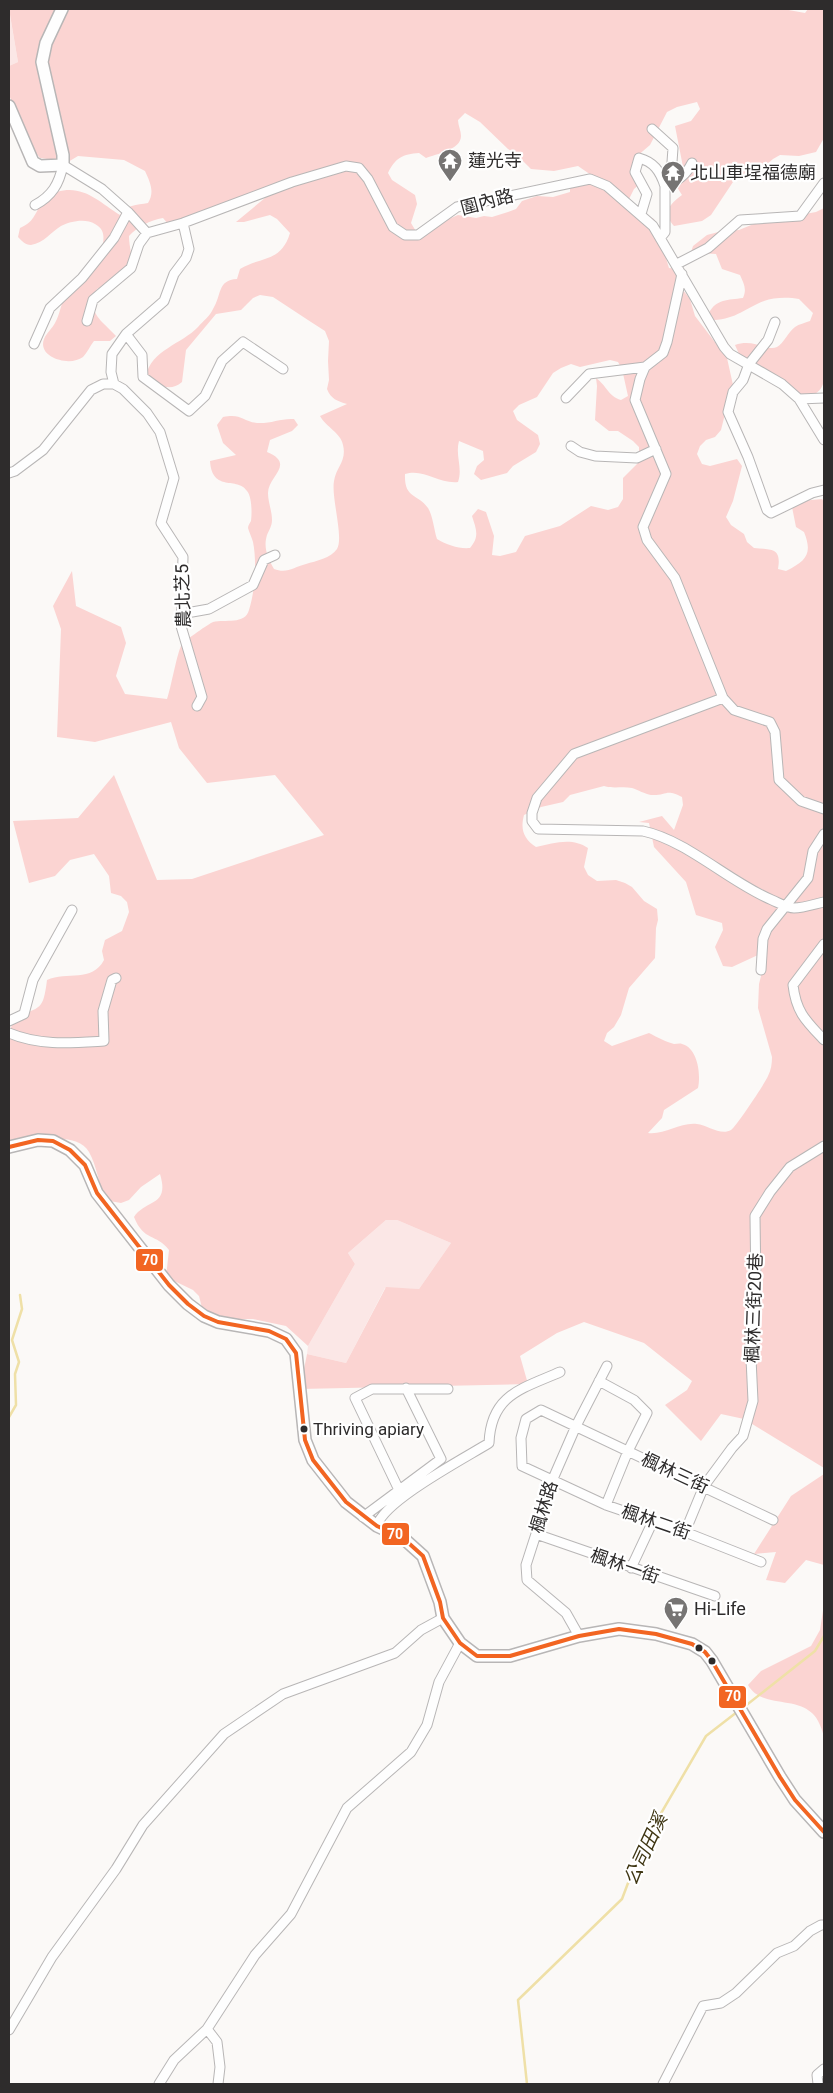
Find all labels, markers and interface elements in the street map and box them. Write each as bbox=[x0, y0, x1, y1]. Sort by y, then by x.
temple icon: 蓮光寺 bbox=[437, 148, 463, 182]
place label: 蓮光寺 bbox=[468, 150, 522, 171]
temple icon: 北山車埕福德廟 bbox=[660, 160, 686, 194]
place label: 北山車埕福德廟 bbox=[690, 162, 816, 183]
street label: 圍內路 bbox=[458, 184, 516, 219]
street label: 農北芝5 bbox=[171, 564, 194, 628]
line badge: 70 bbox=[135, 1248, 164, 1272]
text: 70 bbox=[142, 1252, 158, 1268]
street label: 楓林三街20巷 bbox=[741, 1253, 766, 1363]
place label: Thriving apiary bbox=[313, 1419, 424, 1439]
marker: Thriving apiary bbox=[299, 1424, 309, 1434]
street label: 楓林三街 bbox=[638, 1448, 712, 1497]
street label: 楓林路 bbox=[526, 1478, 561, 1536]
street label: 楓林二街 bbox=[619, 1500, 694, 1543]
line badge: 70 bbox=[381, 1522, 410, 1546]
text: 70 bbox=[387, 1526, 403, 1542]
street label: 楓林一街 bbox=[588, 1544, 663, 1587]
supermarket icon: Hi-Life bbox=[663, 1596, 689, 1630]
place label: Hi-Life bbox=[694, 1598, 746, 1619]
unlabelled marker bbox=[694, 1643, 704, 1653]
unlabelled marker bbox=[707, 1656, 717, 1666]
line badge: 70 bbox=[718, 1685, 747, 1709]
text: 70 bbox=[725, 1688, 741, 1704]
water label: 公司田溪 bbox=[619, 1807, 673, 1889]

